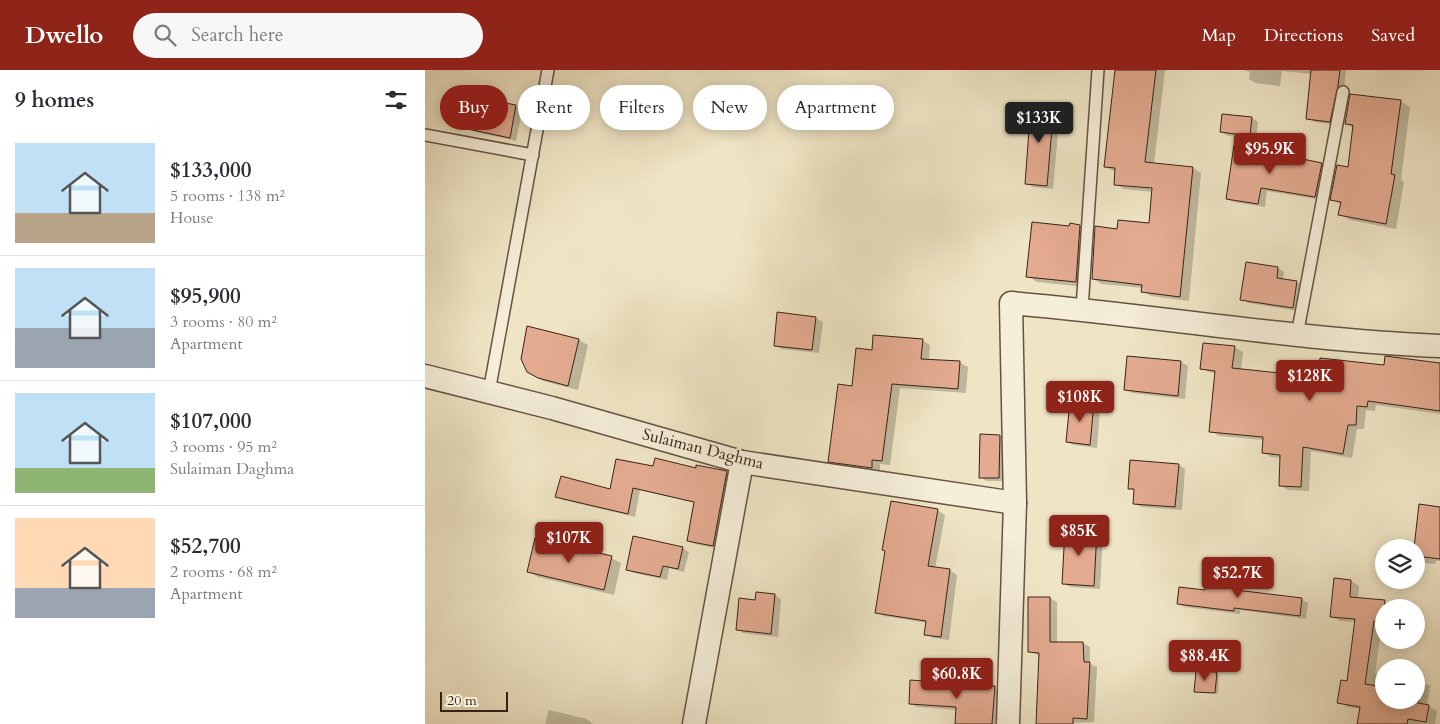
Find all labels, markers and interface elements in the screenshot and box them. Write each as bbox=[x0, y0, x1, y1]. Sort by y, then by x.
search box bbox=[133, 13, 483, 58]
text: Dwello bbox=[25, 19, 103, 52]
icon: search bbox=[151, 21, 179, 49]
text: Search here bbox=[191, 22, 283, 48]
text: Map bbox=[1202, 23, 1236, 48]
text: Directions bbox=[1264, 23, 1343, 48]
text: Saved bbox=[1371, 23, 1415, 48]
chip: Buy bbox=[440, 85, 508, 130]
chip: Rent bbox=[518, 85, 590, 130]
chip: Filters bbox=[600, 85, 683, 130]
chip: New bbox=[693, 85, 767, 130]
chip: Apartment bbox=[777, 85, 894, 130]
text: 9 homes bbox=[15, 86, 94, 115]
icon: filters bbox=[382, 86, 410, 114]
pin: $133K bbox=[1004, 102, 1074, 144]
text: $133K bbox=[1016, 107, 1062, 129]
pin: $95.9K bbox=[1229, 132, 1311, 175]
text: $95.9K bbox=[1245, 138, 1295, 160]
text: $133,000 bbox=[170, 156, 251, 185]
icon: home bbox=[55, 163, 115, 223]
text: 5 rooms · 138 m² bbox=[170, 185, 285, 207]
text: House bbox=[170, 207, 213, 229]
text: $95,900 bbox=[170, 282, 241, 311]
icon: home bbox=[55, 288, 115, 348]
text: 3 rooms · 80 m² bbox=[170, 311, 277, 333]
text: Apartment bbox=[170, 333, 243, 355]
pin: $128K bbox=[1275, 360, 1345, 402]
text: $128K bbox=[1287, 365, 1333, 387]
pin: $108K bbox=[1045, 380, 1115, 423]
text: $108K bbox=[1057, 386, 1103, 408]
text: $107,000 bbox=[170, 407, 251, 436]
icon: home bbox=[55, 413, 115, 473]
street label: Sulaiman Daghma bbox=[640, 423, 766, 475]
text: 3 rooms · 95 m² bbox=[170, 436, 277, 458]
text: Sulaiman Daghma bbox=[170, 458, 294, 480]
pin: $85K bbox=[1049, 514, 1109, 557]
text: $85K bbox=[1060, 520, 1098, 542]
pin: $107K bbox=[534, 522, 604, 564]
text: $107K bbox=[546, 527, 592, 549]
text: $52,700 bbox=[170, 532, 241, 561]
icon: home bbox=[55, 538, 115, 598]
map controls bbox=[1375, 539, 1425, 709]
button: layers bbox=[1375, 539, 1425, 589]
pin: $52.7K bbox=[1197, 556, 1279, 599]
text: 2 rooms · 68 m² bbox=[170, 561, 277, 583]
text: $52.7K bbox=[1213, 562, 1263, 584]
text: Apartment bbox=[170, 583, 243, 605]
button: + bbox=[1375, 599, 1425, 649]
pin: $88.4K bbox=[1164, 640, 1246, 682]
text: $88.4K bbox=[1180, 645, 1230, 667]
pin: $60.8K bbox=[916, 658, 998, 700]
button: − bbox=[1375, 659, 1425, 709]
text: $60.8K bbox=[932, 663, 982, 685]
scale bar bbox=[440, 689, 507, 712]
text: 20 m bbox=[447, 691, 477, 710]

